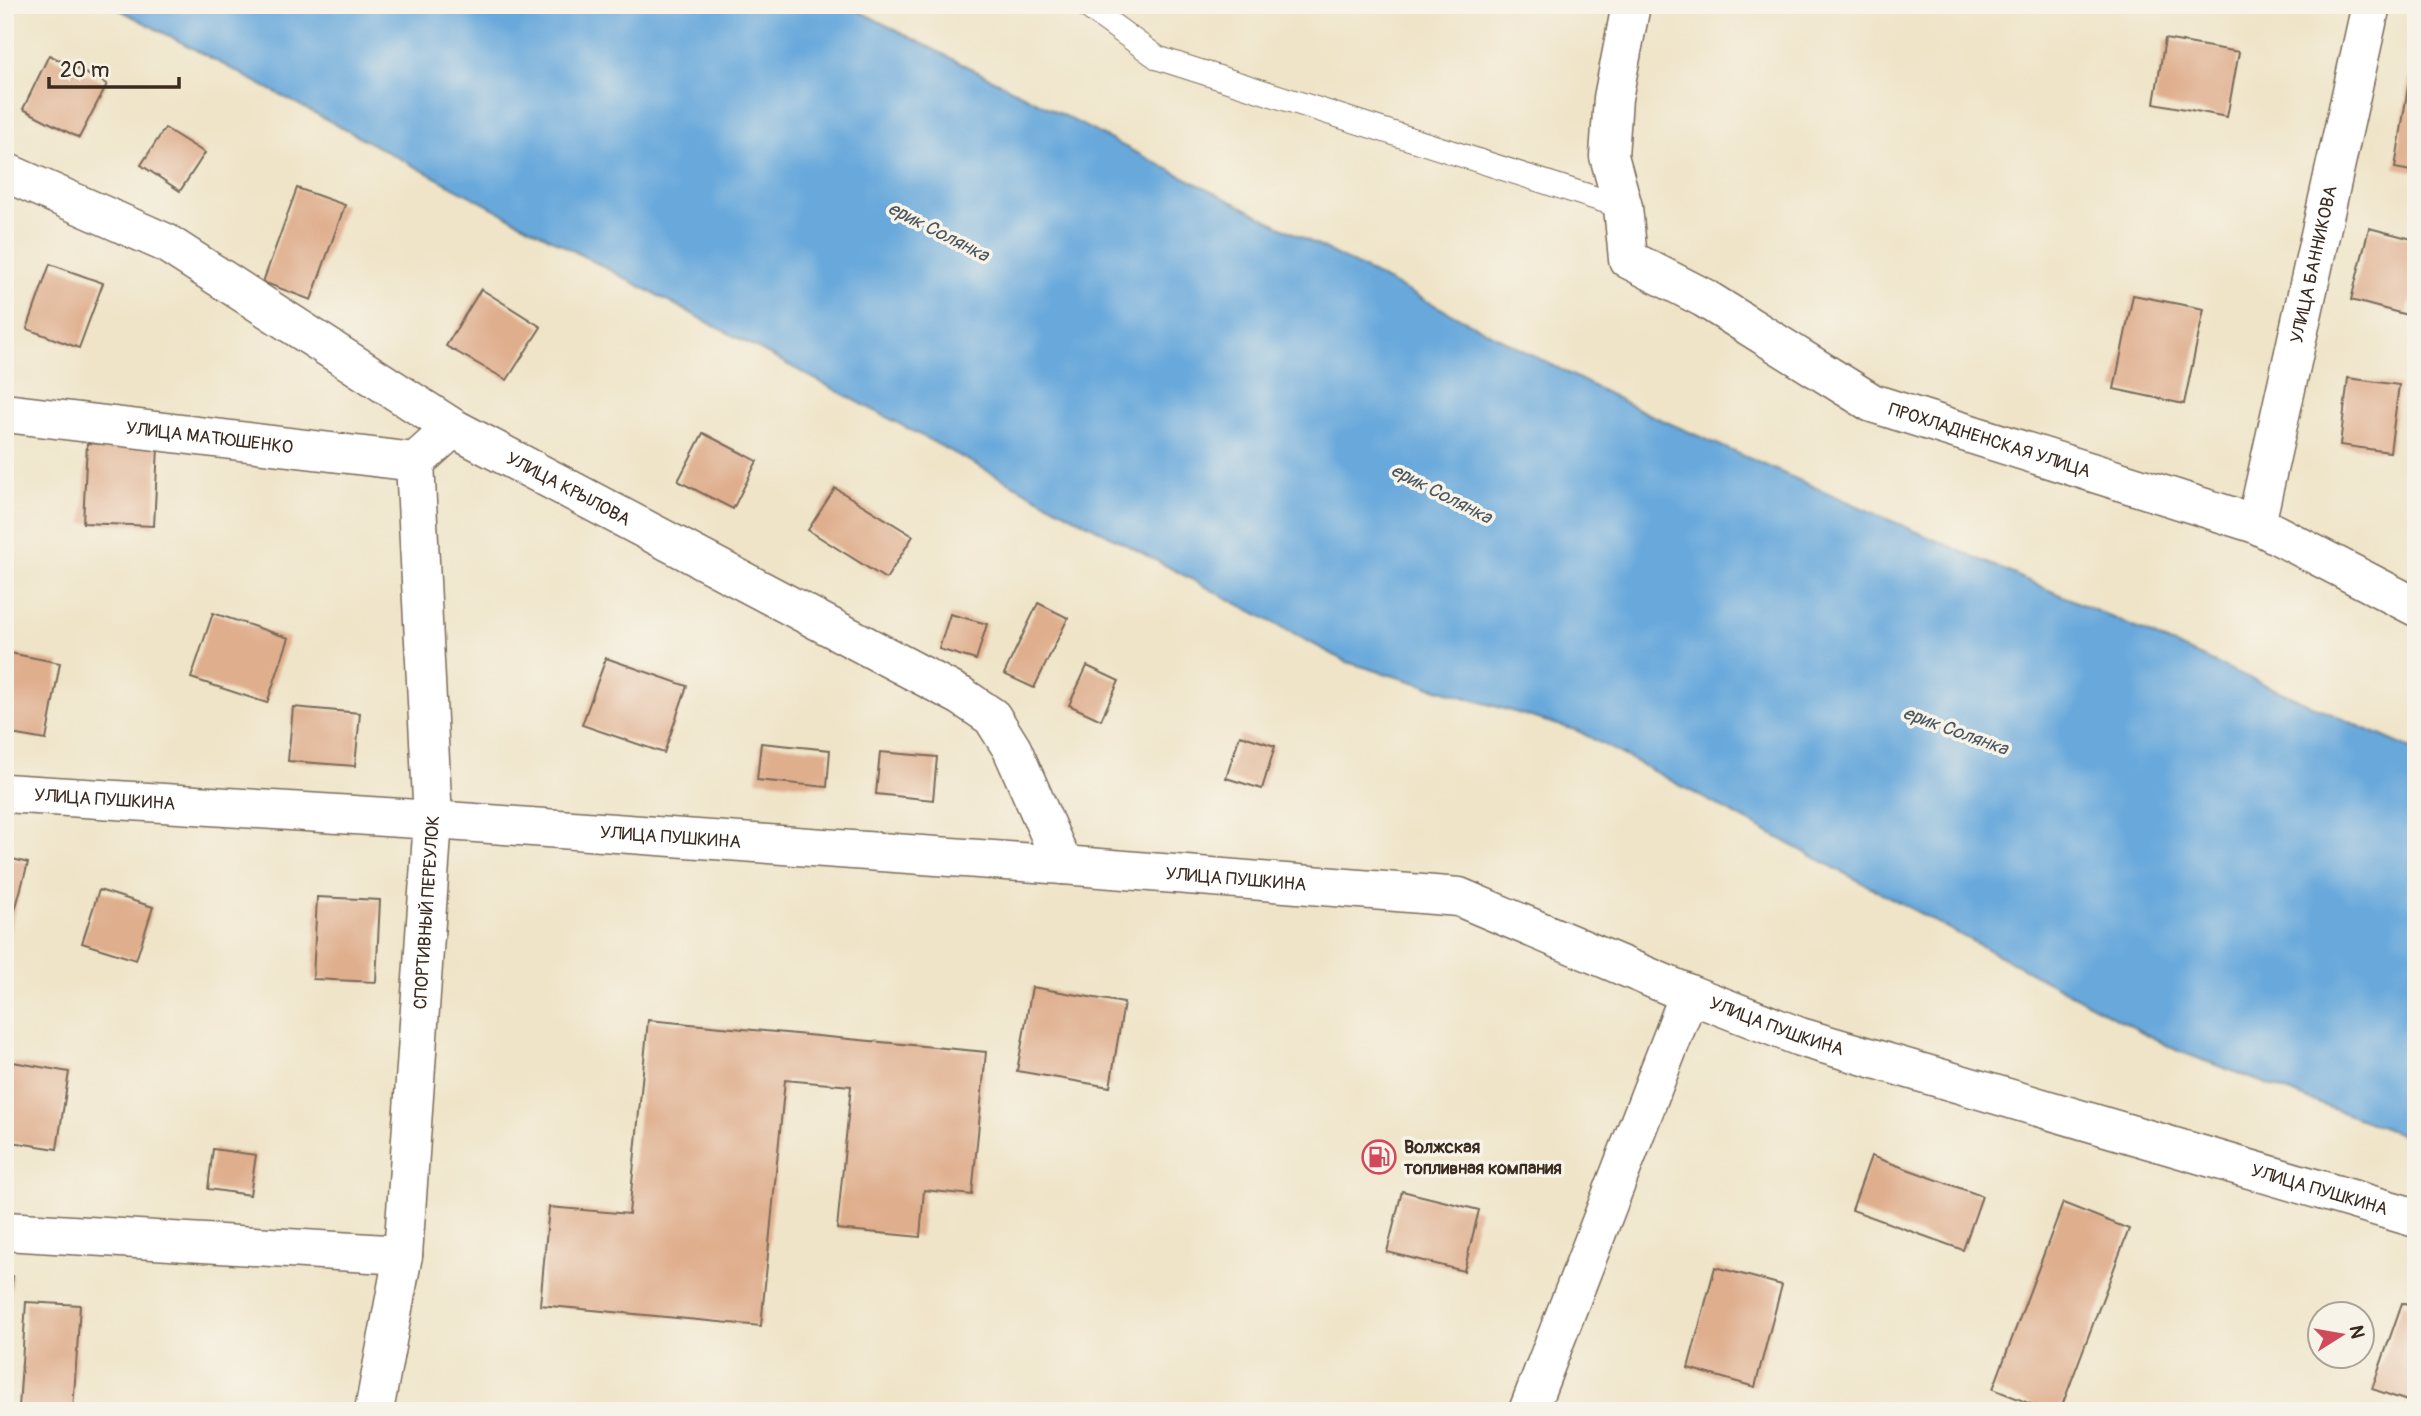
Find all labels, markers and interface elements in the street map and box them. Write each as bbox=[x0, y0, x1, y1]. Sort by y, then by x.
scale bar bbox=[49, 46, 178, 90]
text: 20 m bbox=[60, 57, 109, 84]
street label: УЛИЦА БАННИКОВА bbox=[2285, 183, 2343, 345]
water label: ерик Солянка bbox=[884, 196, 994, 268]
street label: ПРОХЛАДНЕНСКАЯ УЛИЦА bbox=[1886, 398, 2094, 483]
street label: УЛИЦА МАТЮШЕНКО bbox=[125, 417, 294, 459]
street label: УЛИЦА КРЫЛОВА bbox=[502, 447, 635, 532]
water label: ерик Солянка bbox=[1387, 458, 1497, 530]
water label: ерик Солянка bbox=[1900, 701, 2012, 761]
street label: УЛИЦА ПУШКИНА bbox=[33, 784, 176, 816]
street label: СПОРТИВНЫЙ ПЕРЕУЛОК bbox=[409, 815, 445, 1010]
street label: УЛИЦА ПУШКИНА bbox=[599, 821, 742, 854]
street label: УЛИЦА ПУШКИНА bbox=[1165, 862, 1308, 897]
street label: УЛИЦА ПУШКИНА bbox=[1706, 992, 1847, 1061]
place label: Волжская топливная компания bbox=[1404, 1136, 1562, 1180]
fuel station icon: Волжская топливная компания bbox=[1360, 1138, 1398, 1176]
street label: УЛИЦА ПУШКИНА bbox=[2248, 1159, 2391, 1221]
north arrow bbox=[2306, 1300, 2376, 1370]
text: N bbox=[2344, 1323, 2370, 1341]

